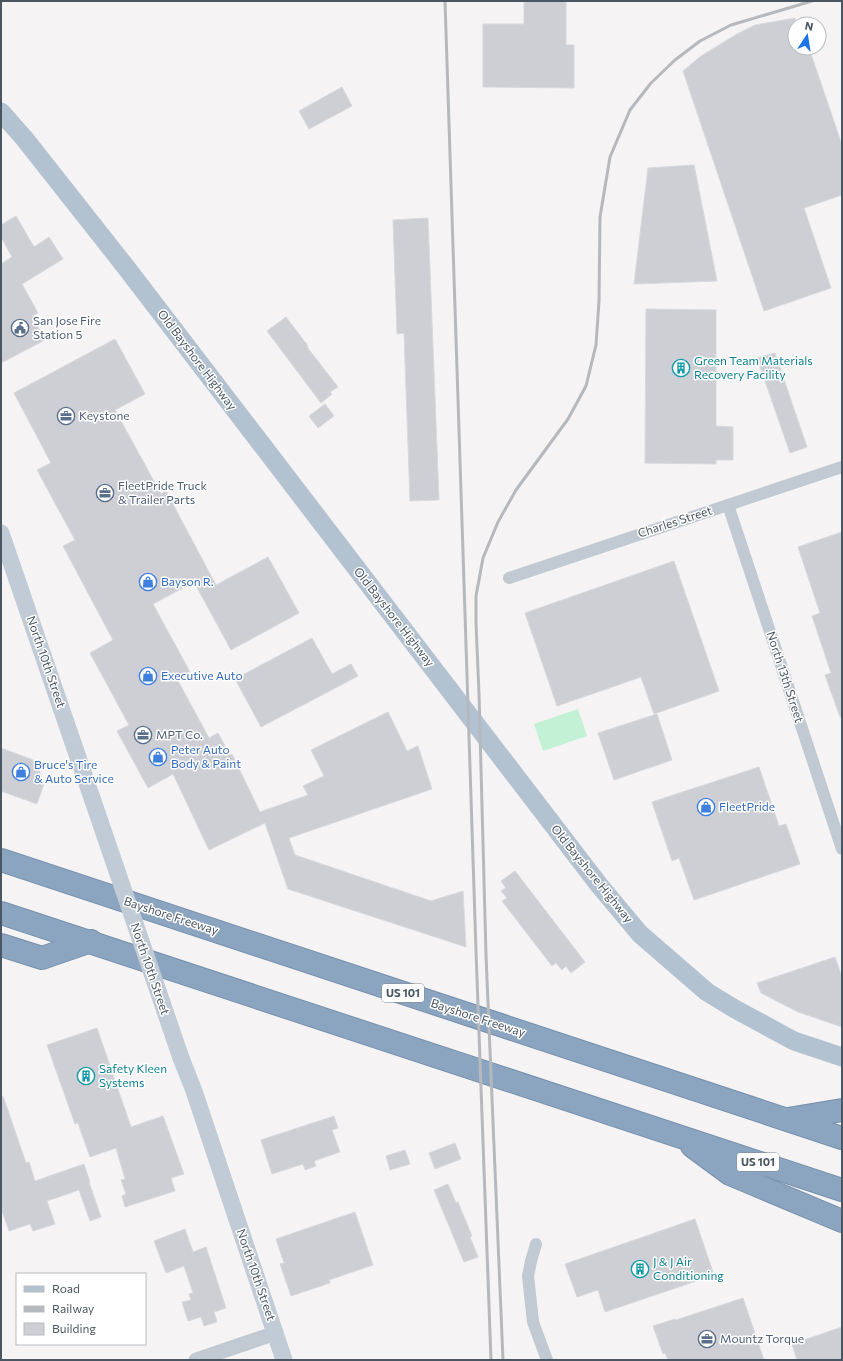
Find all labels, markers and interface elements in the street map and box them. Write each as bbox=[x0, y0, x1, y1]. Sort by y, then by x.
north arrow bbox=[787, 16, 827, 56]
text: N bbox=[804, 19, 815, 33]
street label: Old Bayshore Highway bbox=[155, 306, 240, 412]
place label: San Jose Fire Station 5 bbox=[33, 313, 101, 341]
public building icon: San Jose Fire Station 5 bbox=[10, 318, 30, 338]
place label: Green Team Materials Recovery Facility bbox=[694, 353, 813, 381]
building icon: Green Team Materials Recovery Facility bbox=[671, 358, 691, 378]
office icon: Keystone bbox=[56, 406, 76, 426]
place label: Keystone bbox=[79, 408, 130, 422]
place label: FleetPride Truck & Trailer Parts bbox=[118, 478, 208, 506]
office icon: FleetPride Truck & Trailer Parts bbox=[95, 483, 115, 503]
street label: Charles Street bbox=[636, 502, 714, 540]
street label: Old Bayshore Highway bbox=[352, 564, 438, 669]
shop icon: Bayson R. bbox=[138, 572, 158, 592]
place label: Bayson R. bbox=[161, 574, 214, 588]
street label: North 10th Street bbox=[25, 614, 69, 709]
street label: North 13th Street bbox=[765, 629, 807, 724]
shop icon: Executive Auto bbox=[138, 666, 158, 686]
place label: Executive Auto bbox=[161, 668, 243, 682]
office icon: MPT Co. bbox=[133, 725, 153, 745]
place label: MPT Co. bbox=[156, 727, 203, 741]
place label: Peter Auto Body & Paint bbox=[171, 742, 241, 770]
shop icon: Peter Auto Body & Paint bbox=[148, 747, 168, 767]
place label: Bruce's Tire & Auto Service bbox=[34, 757, 114, 785]
shop icon: Bruce's Tire & Auto Service bbox=[11, 762, 31, 782]
shop icon: FleetPride bbox=[696, 797, 716, 817]
place label: FleetPride bbox=[719, 799, 775, 813]
street label: Old Bayshore Highway bbox=[549, 822, 637, 925]
street label: Bayshore Freeway bbox=[122, 893, 220, 937]
street label: North 10th Street bbox=[129, 921, 173, 1016]
road number: US 101 bbox=[382, 984, 424, 1002]
street label: Bayshore Freeway bbox=[429, 995, 527, 1039]
place label: Safety Kleen Systems bbox=[99, 1061, 167, 1089]
building icon: Safety Kleen Systems bbox=[76, 1066, 96, 1086]
road number: US 101 bbox=[737, 1153, 779, 1171]
street label: North 10th Street bbox=[235, 1227, 279, 1322]
place label: J & J Air Conditioning bbox=[653, 1254, 724, 1282]
building icon: J & J Air Conditioning bbox=[630, 1259, 650, 1279]
legend bbox=[16, 1273, 146, 1345]
text: Road bbox=[52, 1281, 80, 1295]
text: Railway bbox=[52, 1301, 94, 1315]
text: Building bbox=[52, 1321, 96, 1335]
office icon: Mountz Torque bbox=[697, 1329, 717, 1349]
place label: Mountz Torque bbox=[720, 1331, 804, 1345]

